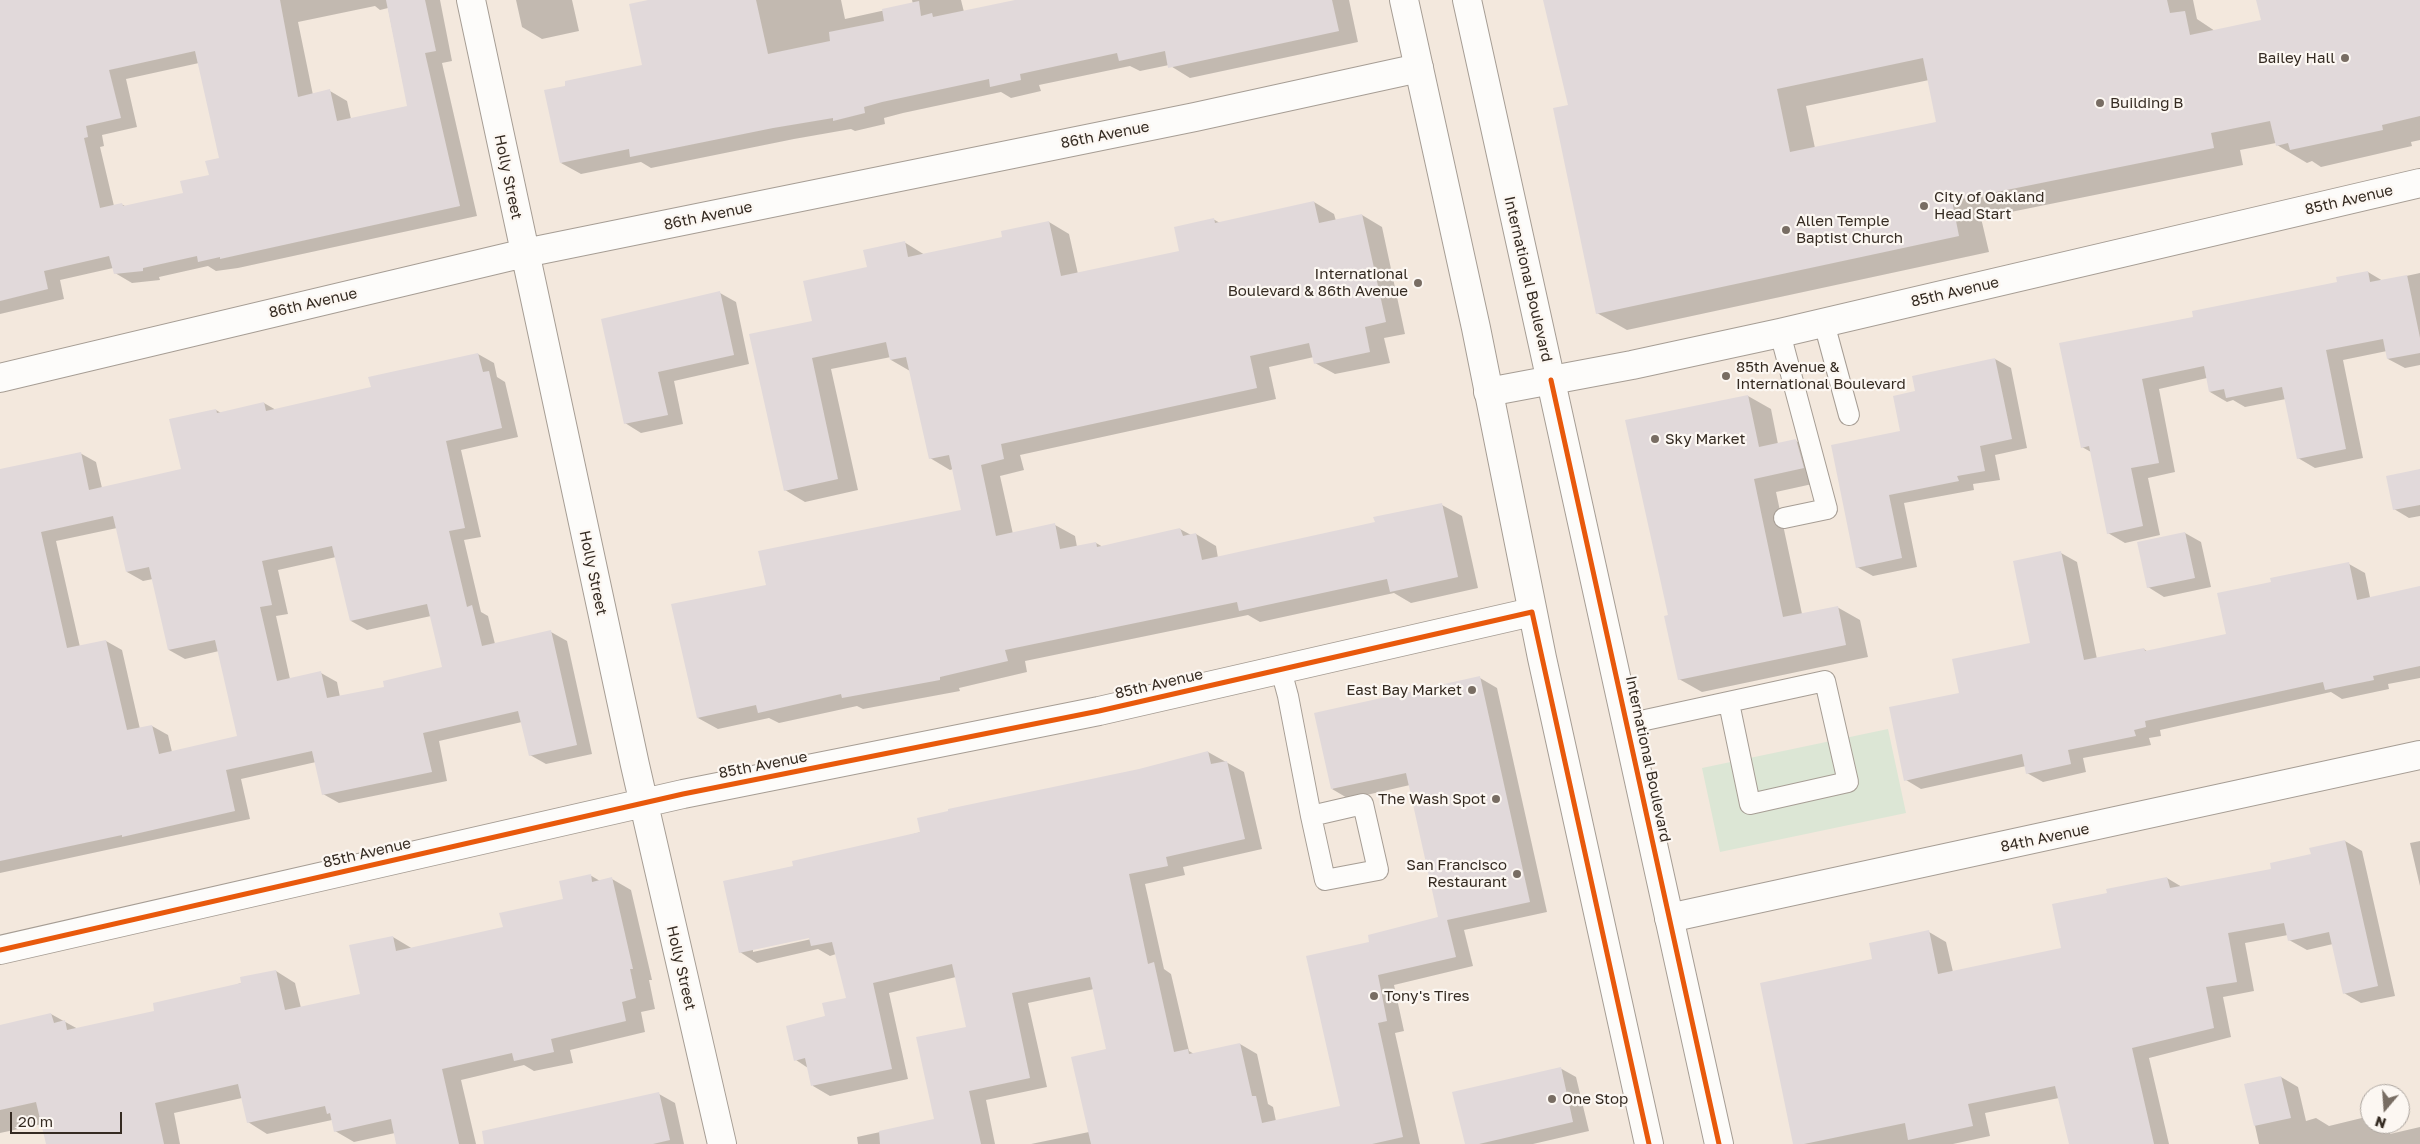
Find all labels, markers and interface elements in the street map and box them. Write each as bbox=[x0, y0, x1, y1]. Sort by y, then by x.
place label: Bailey Hall bbox=[2258, 49, 2335, 67]
marker: Bailey Hall bbox=[2339, 52, 2351, 64]
place label: Building B bbox=[2110, 94, 2183, 112]
marker: Building B bbox=[2094, 97, 2106, 109]
street label: 86th Avenue bbox=[1059, 118, 1151, 152]
street label: Holly Street bbox=[490, 133, 526, 221]
street label: 85th Avenue bbox=[2303, 181, 2395, 219]
place label: City of Oakland Head Start bbox=[1934, 188, 2045, 223]
street label: International Boulevard bbox=[1500, 194, 1556, 364]
street label: 86th Avenue bbox=[662, 198, 754, 234]
marker: City of Oakland Head Start bbox=[1918, 200, 1930, 212]
place label: Allen Temple Baptist Church bbox=[1796, 212, 1903, 247]
marker: Allen Temple Baptist Church bbox=[1780, 224, 1792, 236]
place label: International Boulevard & 86th Avenue bbox=[1228, 265, 1408, 300]
street label: 85th Avenue bbox=[1909, 273, 2001, 311]
marker: International Boulevard & 86th Avenue bbox=[1412, 277, 1424, 289]
street label: 86th Avenue bbox=[267, 284, 359, 322]
place label: 85th Avenue & International Boulevard bbox=[1736, 358, 1906, 393]
marker: 85th Avenue & International Boulevard bbox=[1720, 370, 1732, 382]
place label: Sky Market bbox=[1665, 430, 1745, 448]
marker: Sky Market bbox=[1649, 433, 1661, 445]
street label: Holly Street bbox=[575, 529, 611, 617]
street label: 85th Avenue bbox=[1113, 665, 1205, 703]
street label: International Boulevard bbox=[1622, 674, 1674, 844]
place label: East Bay Market bbox=[1346, 681, 1462, 699]
marker: East Bay Market bbox=[1466, 684, 1478, 696]
street label: 85th Avenue bbox=[717, 748, 809, 782]
place label: The Wash Spot bbox=[1378, 790, 1486, 808]
marker: The Wash Spot bbox=[1490, 793, 1502, 805]
street label: 84th Avenue bbox=[1999, 820, 2091, 856]
street label: 85th Avenue bbox=[321, 834, 413, 872]
place label: San Francisco Restaurant bbox=[1406, 856, 1507, 891]
marker: San Francisco Restaurant bbox=[1511, 868, 1523, 880]
street label: Holly Street bbox=[663, 924, 699, 1012]
place label: Tony's Tires bbox=[1384, 987, 1470, 1005]
marker: Tony's Tires bbox=[1368, 990, 1380, 1002]
north arrow bbox=[2360, 1084, 2410, 1134]
place label: One Stop bbox=[1562, 1090, 1628, 1108]
marker: One Stop bbox=[1546, 1093, 1558, 1105]
scale bar bbox=[12, 1102, 125, 1134]
text: 20 m bbox=[18, 1112, 53, 1130]
text: N bbox=[2373, 1113, 2388, 1133]

